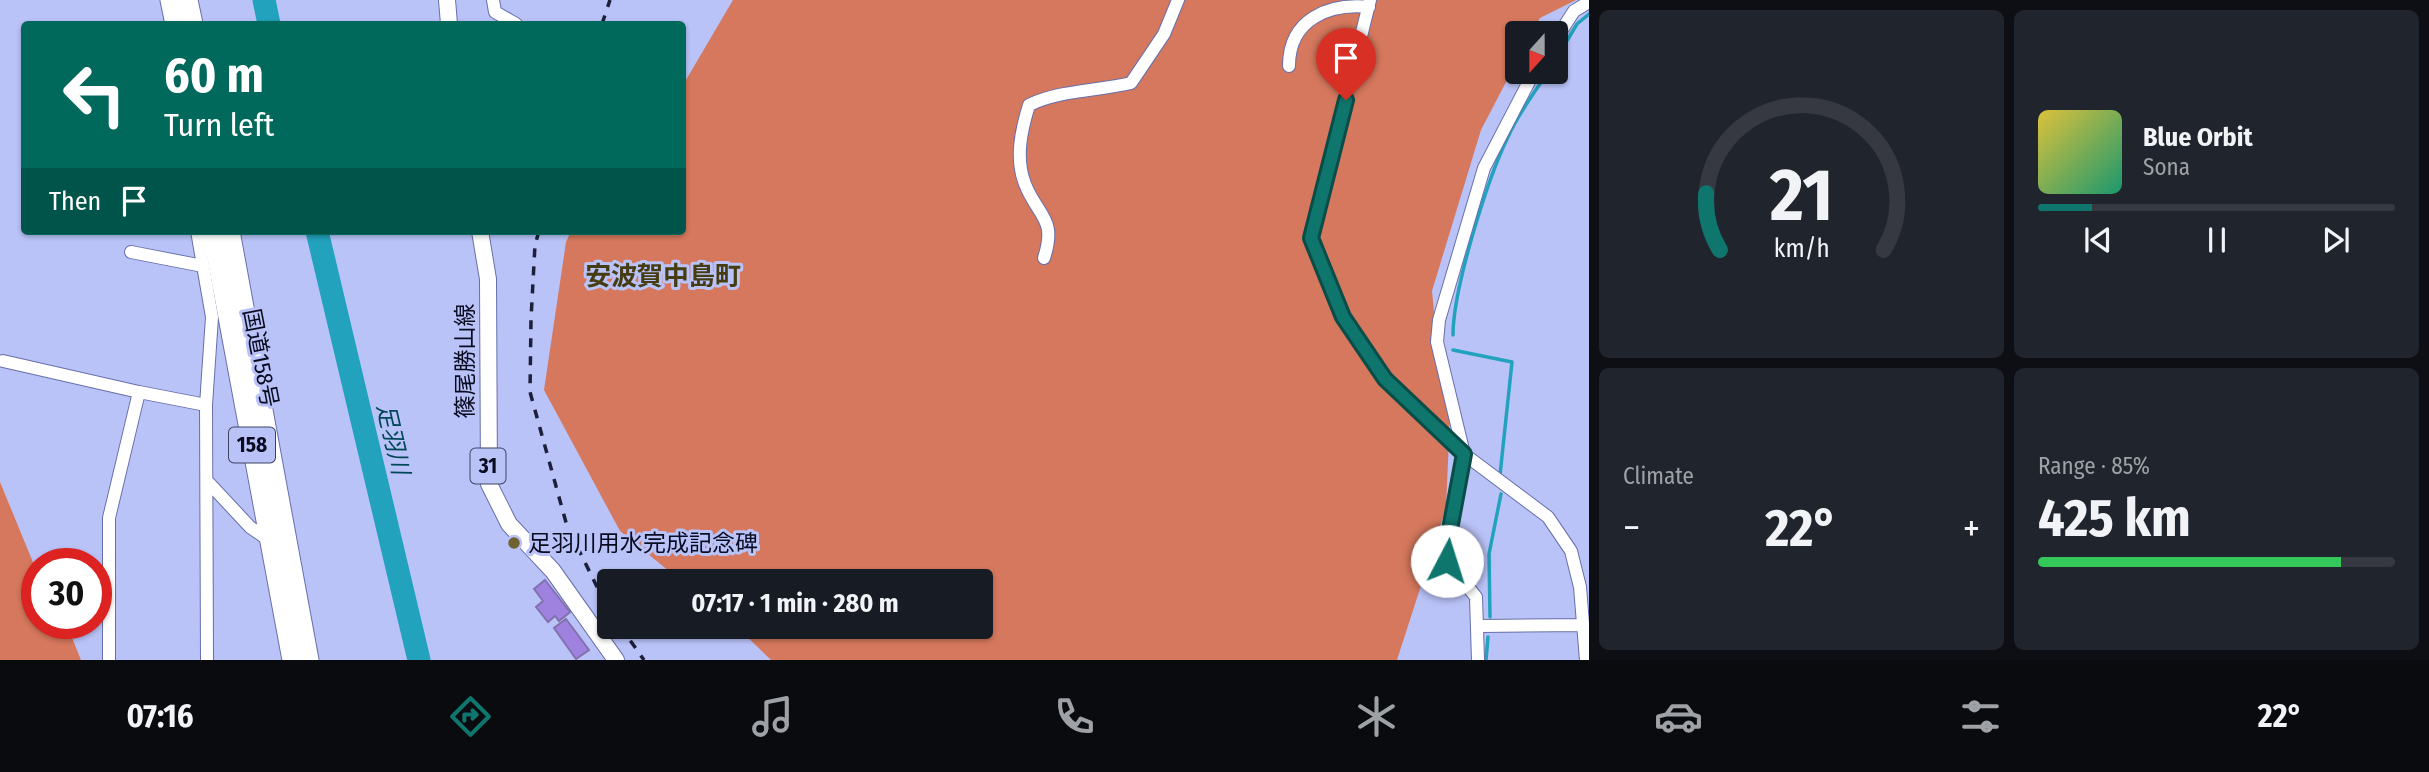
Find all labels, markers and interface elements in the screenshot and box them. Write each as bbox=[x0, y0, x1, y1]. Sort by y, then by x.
north arrow bbox=[1505, 21, 1568, 84]
map controls bbox=[1505, 21, 1568, 84]
pin bbox=[1316, 28, 1376, 100]
icon: arrive bbox=[1327, 39, 1365, 77]
text: 60 m bbox=[164, 46, 264, 105]
icon: left bbox=[49, 49, 140, 140]
text: Turn left bbox=[164, 106, 274, 144]
text: Blue Orbit bbox=[2143, 122, 2253, 153]
text: 21 bbox=[1769, 153, 1833, 240]
text: Sona bbox=[2143, 153, 2190, 181]
icon: arrive bbox=[115, 182, 153, 220]
text: Then bbox=[49, 186, 101, 217]
icon: previous bbox=[2079, 221, 2117, 259]
icon: pause bbox=[2198, 221, 2236, 259]
icon: next bbox=[2317, 221, 2355, 259]
text: km/h bbox=[1774, 234, 1829, 264]
district label: 安波賀中島町 bbox=[585, 261, 741, 292]
street label: 篠尾勝山線 bbox=[451, 304, 479, 419]
street label: 国道158号 bbox=[238, 306, 284, 410]
water label: 足羽川 bbox=[371, 401, 415, 480]
road number: 158 bbox=[229, 428, 275, 462]
road number: 31 bbox=[470, 448, 505, 484]
text: Range · 85% bbox=[2038, 452, 2150, 480]
text: Climate bbox=[1623, 462, 1694, 490]
text: 425 km bbox=[2038, 487, 2191, 550]
text: 22° bbox=[1765, 497, 1838, 560]
text: − bbox=[1623, 505, 1640, 551]
text: + bbox=[1963, 505, 1980, 551]
position arrow bbox=[1410, 524, 1484, 598]
place label: 足羽川用水完成記念碑 bbox=[528, 529, 758, 557]
marker: 足羽川用水完成記念碑 bbox=[506, 535, 522, 551]
speed limit sign: 30 bbox=[21, 548, 112, 639]
text: 07:17 · 1 min · 280 m bbox=[691, 588, 899, 619]
icon: directions bbox=[446, 692, 495, 741]
icon: music bbox=[748, 692, 797, 741]
icon: phone bbox=[1050, 692, 1099, 741]
icon: climate bbox=[1352, 692, 1401, 741]
icon: car bbox=[1654, 692, 1703, 741]
icon: filters bbox=[1956, 692, 2005, 741]
text: 07:16 bbox=[126, 697, 194, 735]
text: 22° bbox=[2258, 697, 2302, 735]

